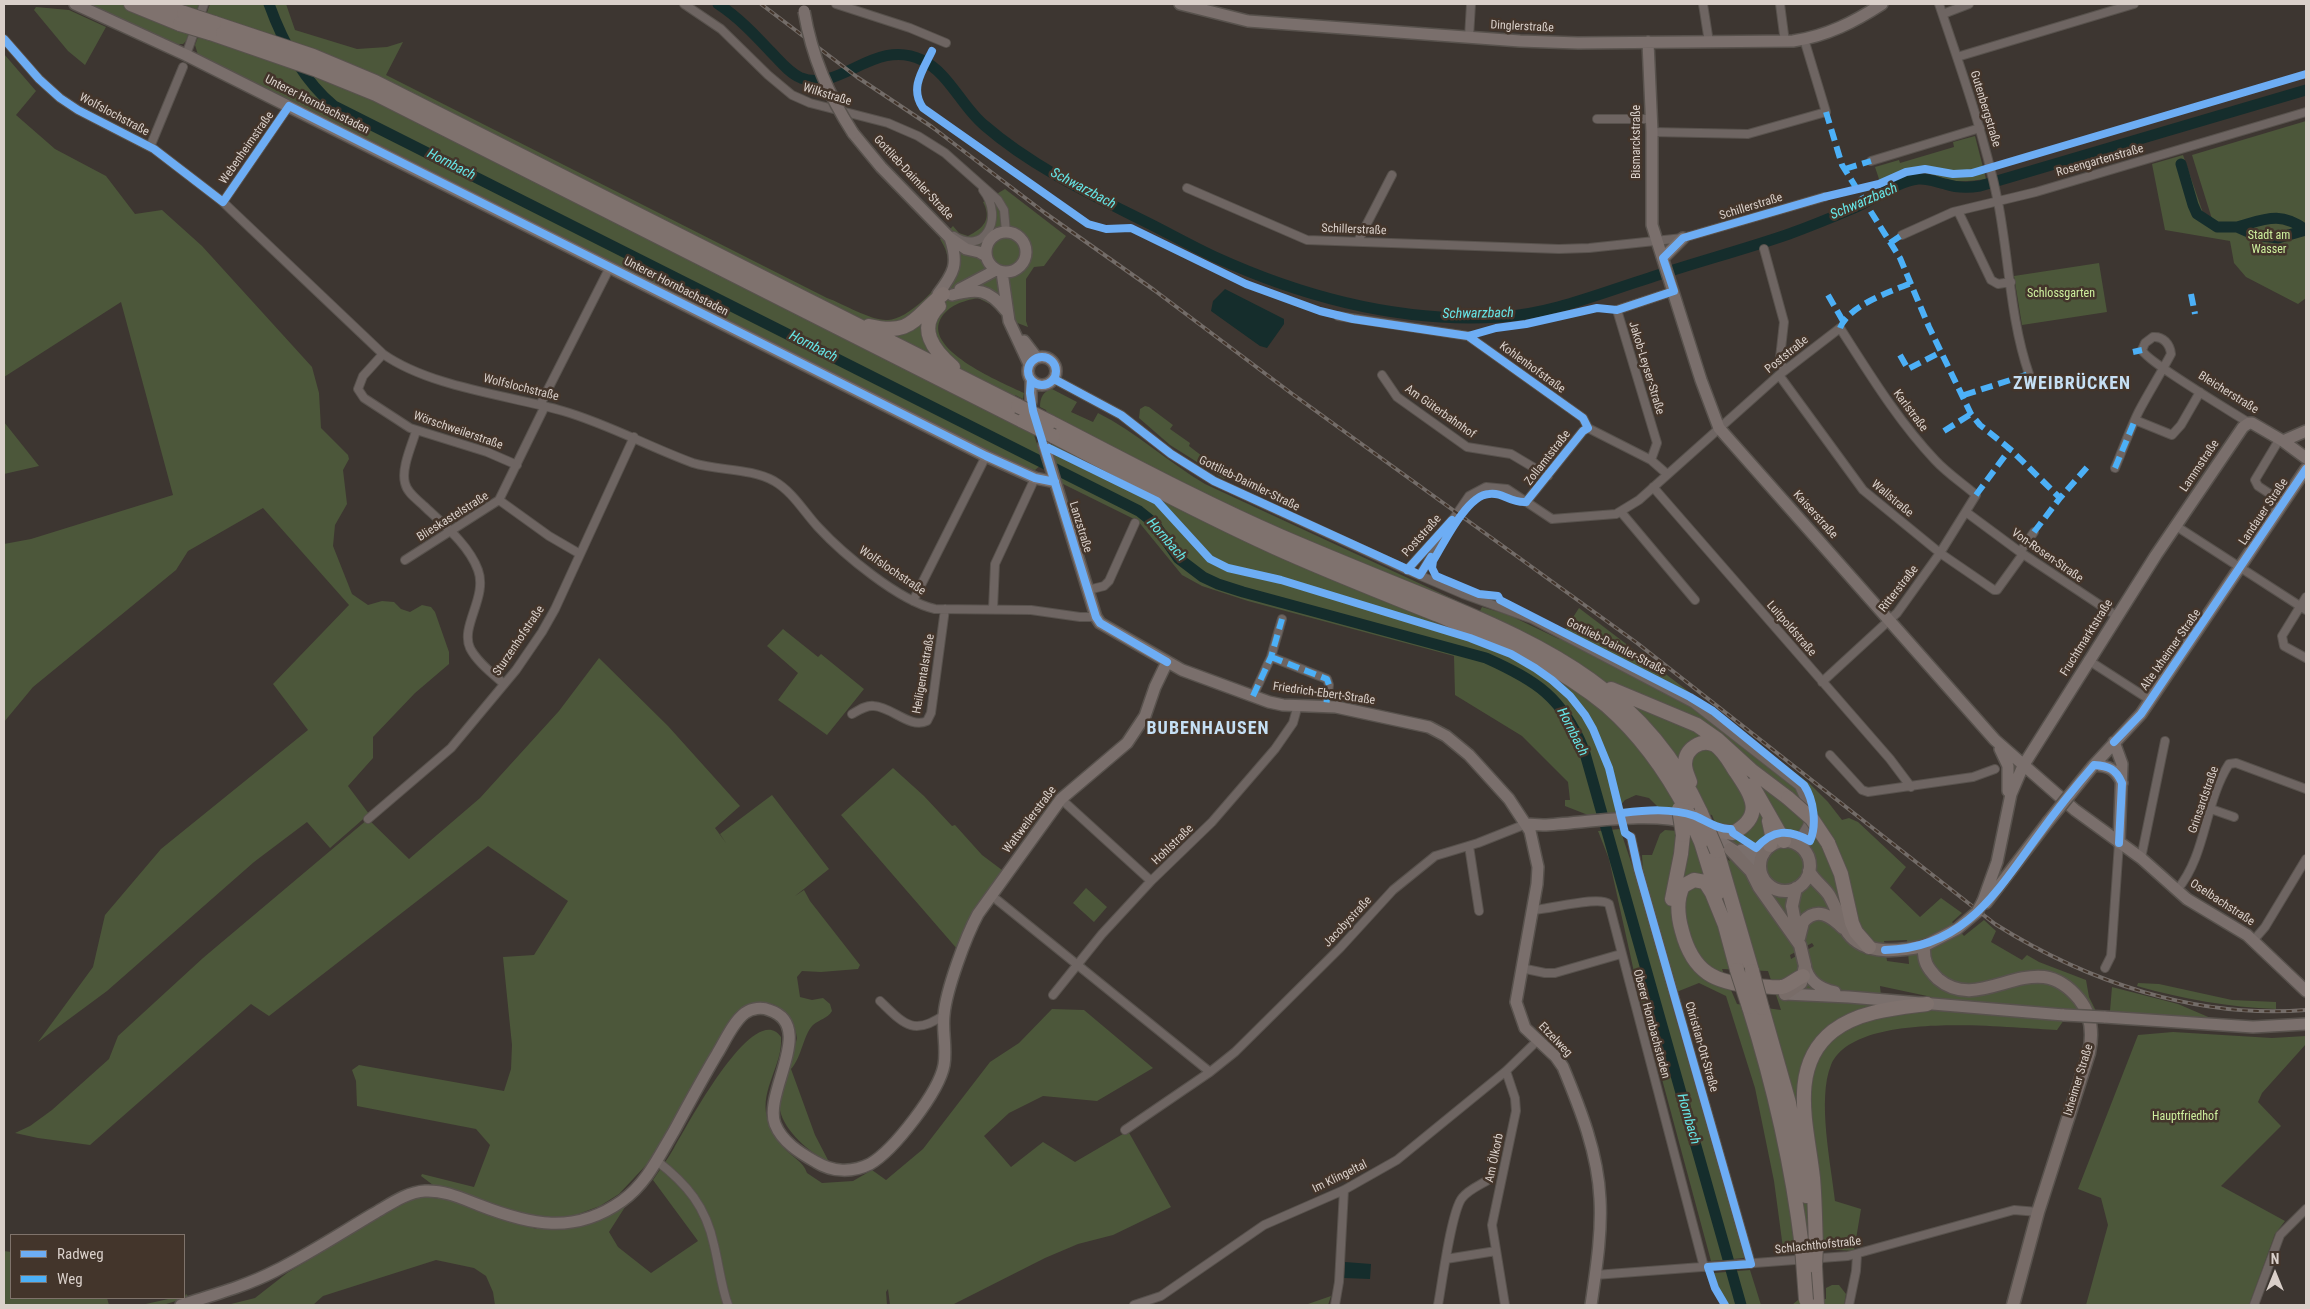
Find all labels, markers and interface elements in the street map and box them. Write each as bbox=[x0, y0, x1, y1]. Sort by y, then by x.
street label: Dinglerstraße bbox=[1490, 18, 1554, 36]
street label: Gutenbergstraße bbox=[1967, 69, 2003, 149]
street label: Unterer Hornbachstaden bbox=[262, 72, 372, 138]
street label: Wilkstraße bbox=[801, 81, 853, 109]
street label: Wolfslochstraße bbox=[77, 91, 151, 139]
street label: Bismarckstraße bbox=[1630, 105, 1644, 179]
street label: Webenheimstraße bbox=[217, 109, 277, 187]
street label: Gottlieb-Daimler-Straße bbox=[870, 133, 956, 223]
street label: Rosengartenstraße bbox=[2055, 142, 2145, 180]
water label: Hornbach bbox=[424, 146, 478, 184]
water label: Schwarzbach bbox=[1048, 165, 1118, 213]
water label: Schwarzbach bbox=[1828, 180, 1900, 224]
street label: Schillerstraße bbox=[1718, 191, 1784, 223]
street label: Schillerstraße bbox=[1321, 222, 1387, 238]
park label: Stadt am Wasser bbox=[2248, 229, 2290, 257]
street label: Unterer Hornbachstaden bbox=[621, 254, 731, 320]
park label: Schlossgarten bbox=[2027, 287, 2095, 301]
water label: Schwarzbach bbox=[1442, 305, 1514, 323]
street label: Jakob-Leyser-Straße bbox=[1625, 320, 1667, 416]
water label: Hornbach bbox=[786, 328, 840, 366]
street label: Poststraße bbox=[1762, 333, 1812, 377]
street label: Kohlenhofstraße bbox=[1496, 339, 1568, 397]
street label: Bleicherstraße bbox=[2195, 369, 2261, 417]
street label: Wolfslochstraße bbox=[482, 372, 560, 404]
district label: ZWEIBRÜCKEN bbox=[2012, 373, 2132, 395]
street label: Am Güterbahnhof bbox=[1402, 382, 1478, 442]
street label: Karlstraße bbox=[1890, 387, 1930, 435]
street label: Wörschweilerstraße bbox=[411, 409, 505, 453]
street label: Zollamtstraße bbox=[1522, 428, 1574, 488]
street label: Lammstraße bbox=[2177, 437, 2223, 495]
street label: Gottlieb-Daimler-Straße bbox=[1196, 453, 1302, 515]
street label: Landauer Straße bbox=[2236, 476, 2292, 548]
street label: Wallstraße bbox=[1868, 477, 1916, 521]
street label: Kaiserstraße bbox=[1790, 488, 1840, 542]
street label: Blieskastelstraße bbox=[415, 489, 491, 545]
street label: Lanzstraße bbox=[1065, 500, 1095, 554]
street label: Poststraße bbox=[1399, 512, 1445, 560]
water label: Hornbach bbox=[1143, 515, 1189, 565]
street label: Von-Rosen-Straße bbox=[2008, 526, 2086, 586]
street label: Wolfslochstraße bbox=[856, 543, 928, 599]
street label: Ritterstraße bbox=[1876, 563, 1922, 615]
street label: Fruchtmarktstraße bbox=[2058, 597, 2116, 679]
street label: Luitpoldstraße bbox=[1763, 599, 1819, 659]
street label: Sturzenhofstraße bbox=[490, 603, 548, 679]
street label: Alte Ixheimer Straße bbox=[2138, 607, 2204, 693]
street label: Gottlieb-Daimler-Straße bbox=[1564, 616, 1668, 678]
street label: Heiligentalstraße bbox=[910, 633, 938, 715]
street label: Friedrich-Ebert-Straße bbox=[1272, 680, 1376, 708]
water label: Hornbach bbox=[1553, 705, 1591, 759]
district label: BUBENHAUSEN bbox=[1145, 718, 1271, 740]
street label: Grinsardstraße bbox=[2186, 765, 2222, 835]
street label: Wattweilerstraße bbox=[1000, 784, 1060, 856]
street label: Hohlstraße bbox=[1149, 822, 1197, 868]
street label: Oselbachstraße bbox=[2187, 877, 2257, 929]
street label: Jacobystraße bbox=[1321, 894, 1375, 950]
street label: Oberer Hornbachstaden bbox=[1629, 968, 1673, 1080]
street label: Christian-Ott-Straße bbox=[1681, 1000, 1721, 1094]
street label: Etzelweg bbox=[1535, 1020, 1575, 1060]
street label: Ixheimer Straße bbox=[2061, 1042, 2097, 1118]
water label: Hornbach bbox=[1673, 1092, 1703, 1146]
park label: Hauptfriedhof bbox=[2152, 1110, 2218, 1124]
street label: Am Ölkorb bbox=[1483, 1132, 1507, 1184]
street label: Im Klingeltal bbox=[1310, 1158, 1370, 1196]
legend bbox=[10, 1234, 185, 1299]
street label: Schlachthofstraße bbox=[1774, 1234, 1862, 1258]
text: Radweg bbox=[57, 1245, 104, 1263]
north arrow bbox=[2250, 1249, 2300, 1299]
text: N bbox=[2271, 1251, 2279, 1267]
text: Weg bbox=[57, 1270, 83, 1288]

